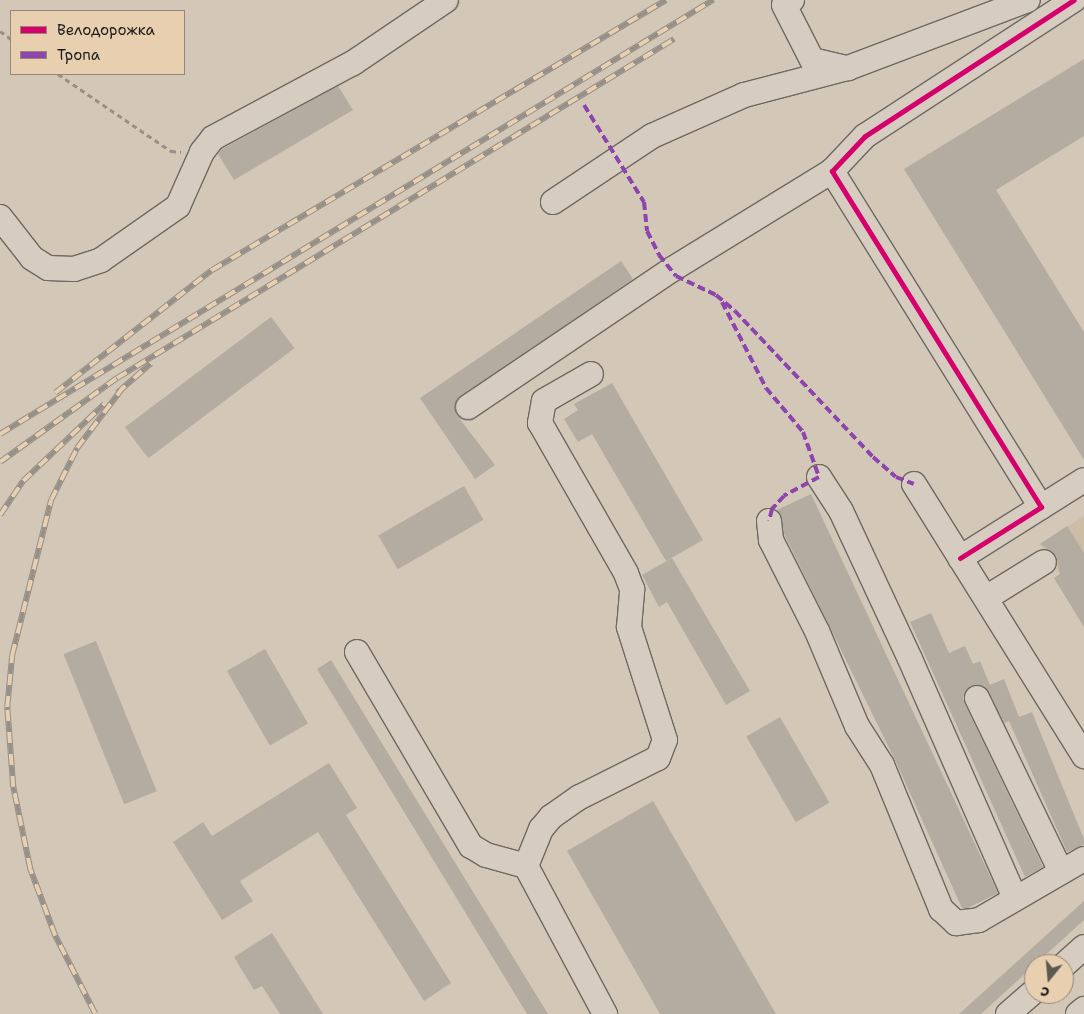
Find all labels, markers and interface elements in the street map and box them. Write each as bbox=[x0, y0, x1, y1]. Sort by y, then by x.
legend bbox=[10, 10, 185, 75]
text: Велодорожка bbox=[57, 20, 155, 40]
text: Тропа bbox=[57, 45, 100, 65]
north arrow bbox=[1024, 954, 1074, 1004]
text: С bbox=[1038, 983, 1052, 1002]

